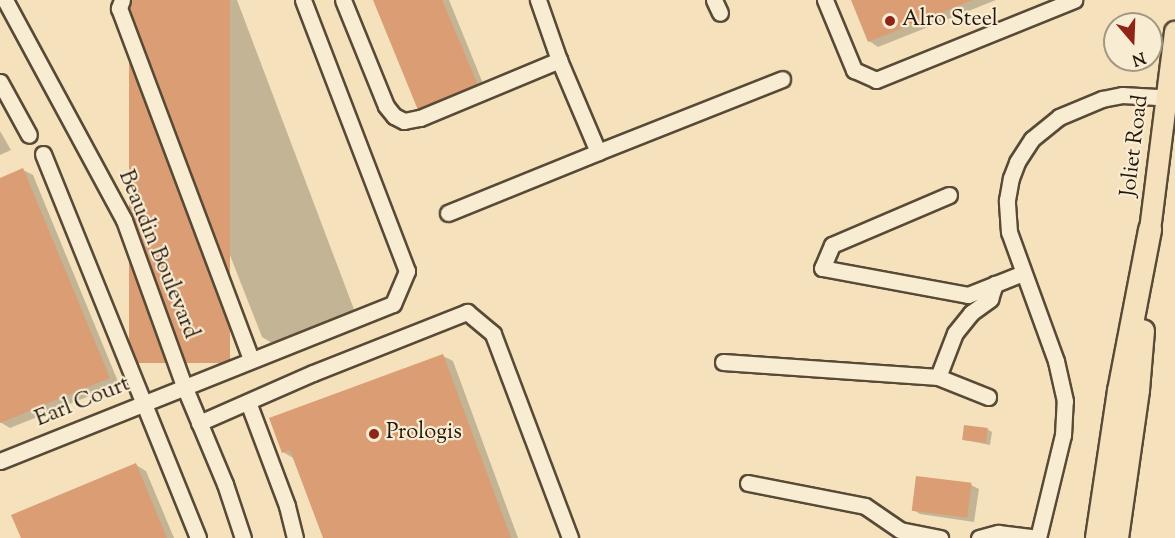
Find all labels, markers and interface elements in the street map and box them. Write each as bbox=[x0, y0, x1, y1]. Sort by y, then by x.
place label: Alro Steel bbox=[902, 8, 998, 34]
north arrow bbox=[1103, 12, 1163, 72]
marker: Alro Steel bbox=[883, 14, 897, 28]
text: N bbox=[1129, 45, 1148, 71]
street label: Joliet Road bbox=[1117, 94, 1155, 198]
street label: Beaudin Boulevard bbox=[111, 167, 203, 343]
street label: Earl Court bbox=[32, 372, 134, 434]
place label: Prologis bbox=[386, 421, 462, 447]
marker: Prologis bbox=[367, 427, 381, 441]

